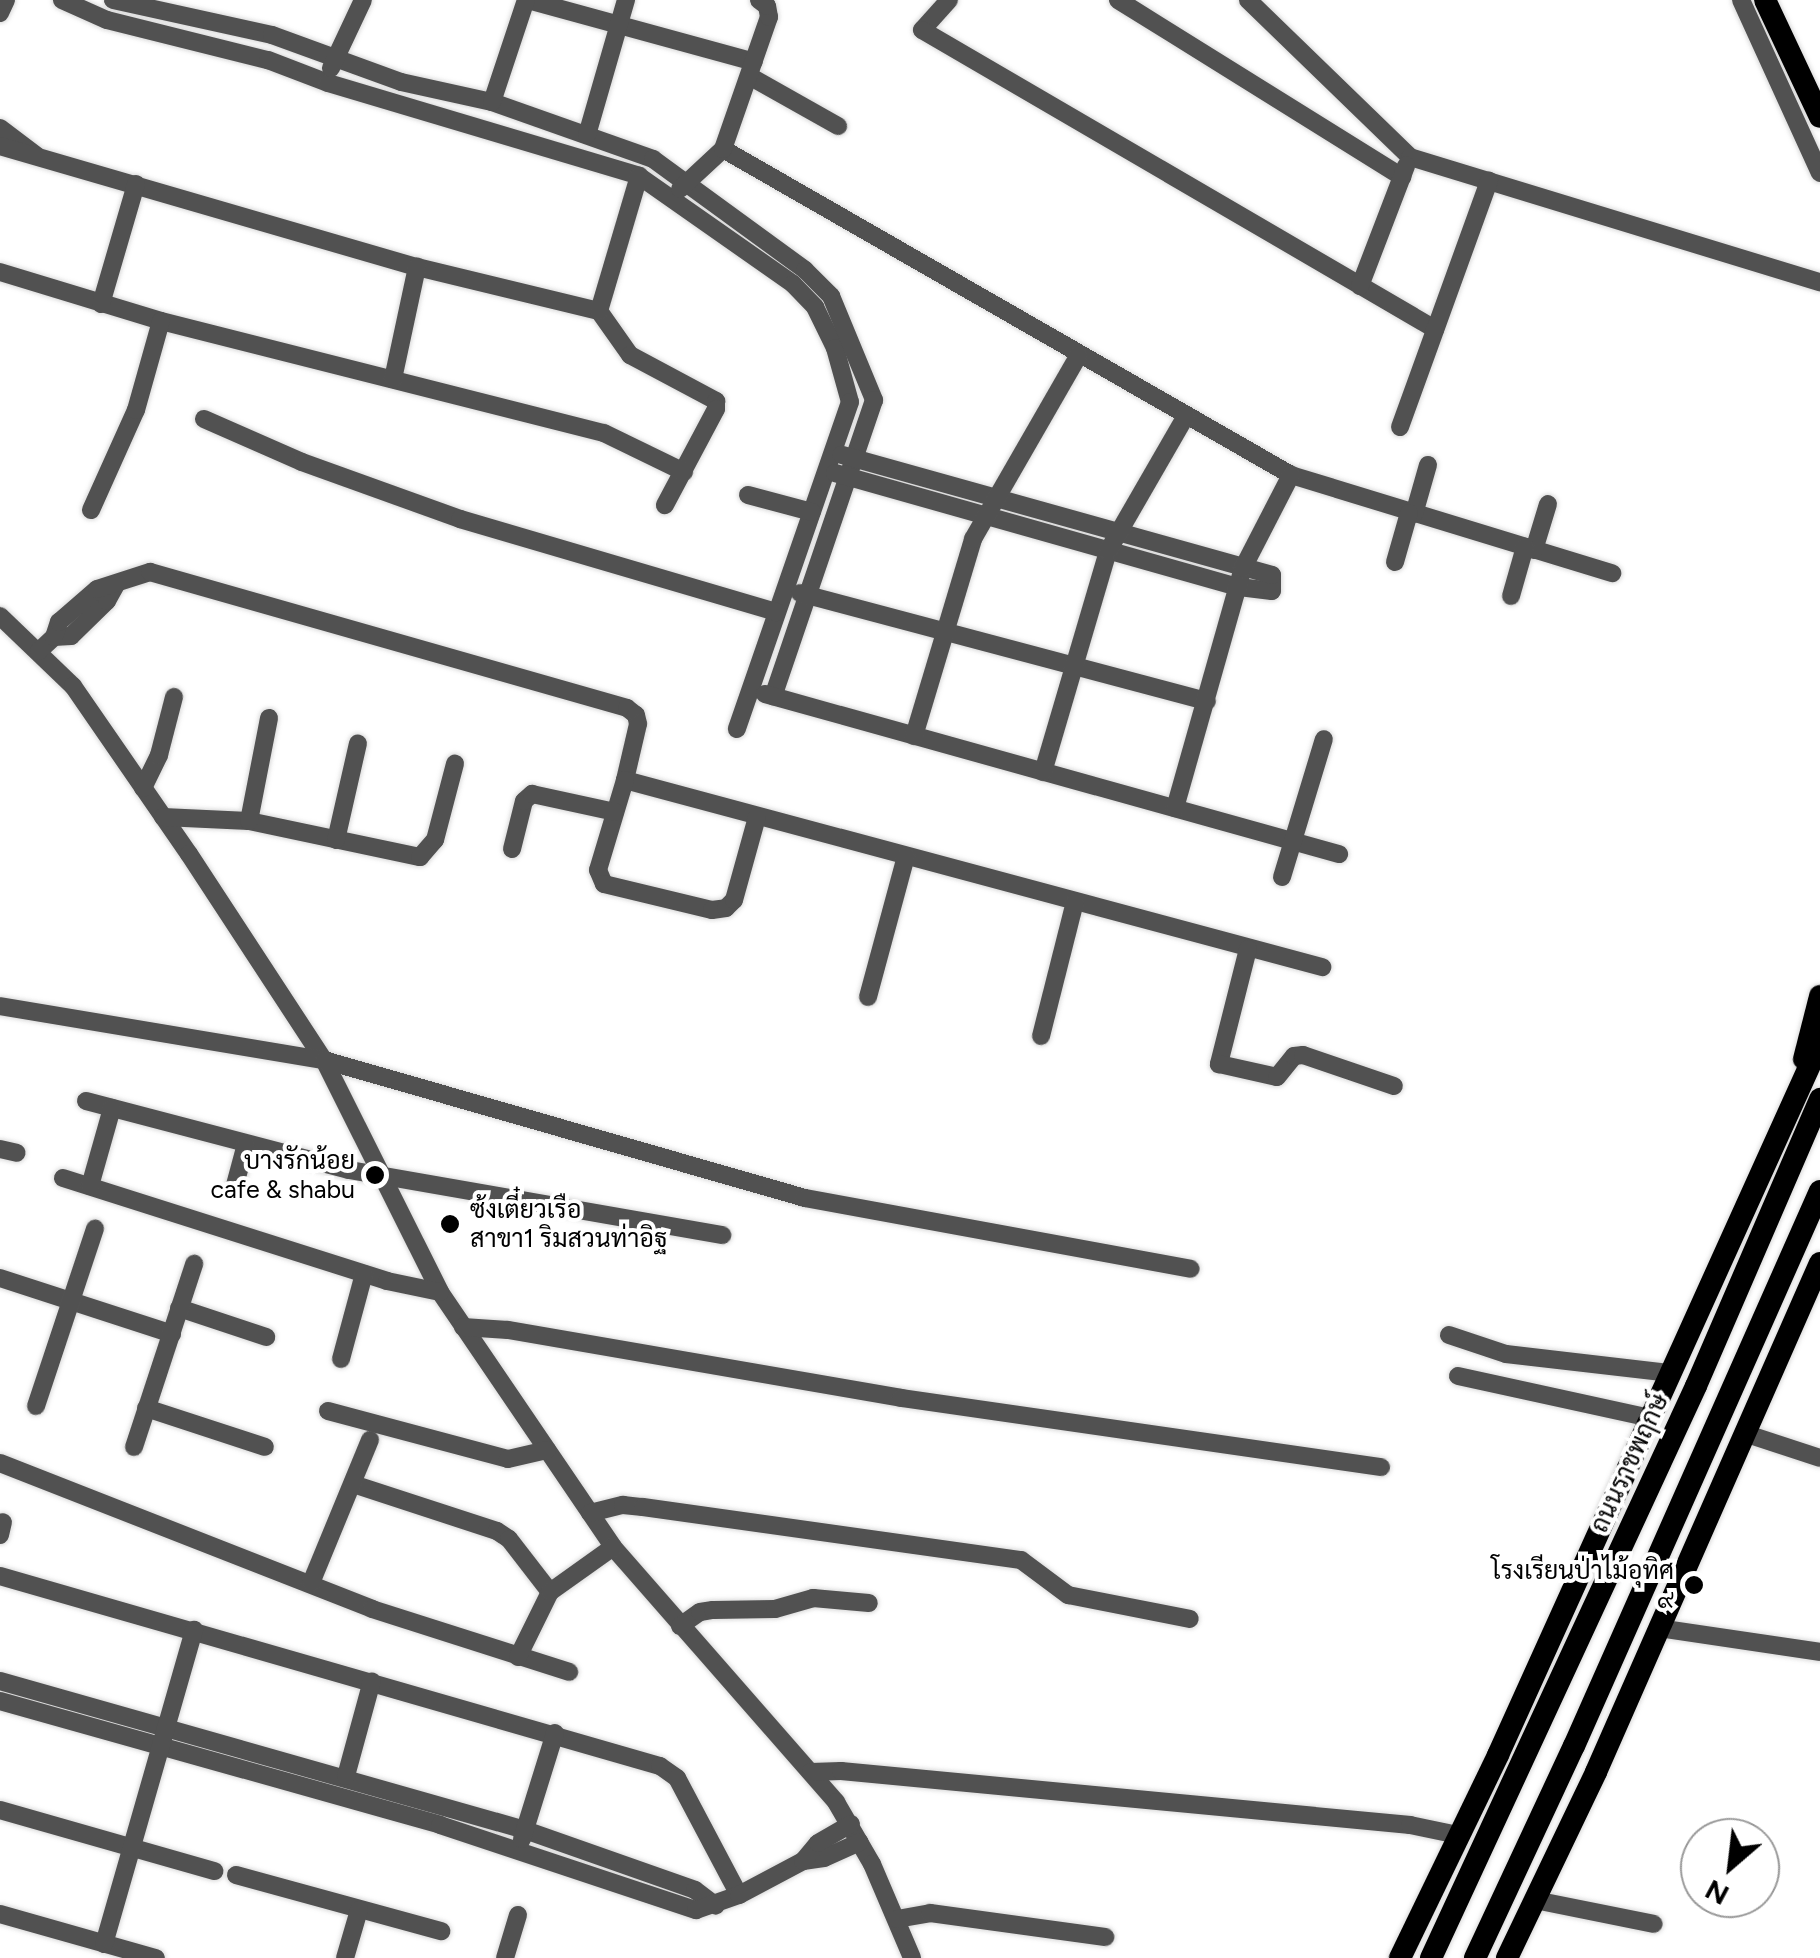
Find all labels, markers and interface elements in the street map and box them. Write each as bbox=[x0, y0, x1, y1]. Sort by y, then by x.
place label: บางรักน้อย cafe & shabu bbox=[211, 1146, 355, 1205]
marker: บางรักน้อย cafe & shabu bbox=[364, 1164, 386, 1186]
place label: ซ้งเตี๋ยวเรือ สาขา1 ริมสวนท่าอิฐ bbox=[470, 1195, 667, 1254]
marker: ซ้งเตี๋ยวเรือ สาขา1 ริมสวนท่าอิฐ bbox=[439, 1213, 461, 1235]
street label: ถนนราชพฤกษ์ bbox=[1584, 1389, 1674, 1537]
place label: โรงเรียนป่าไม้อุทิศ ๙ bbox=[1491, 1556, 1674, 1615]
marker: โรงเรียนป่าไม้อุทิศ ๙ bbox=[1683, 1574, 1705, 1596]
north arrow bbox=[1680, 1818, 1780, 1918]
text: N bbox=[1699, 1873, 1734, 1913]

